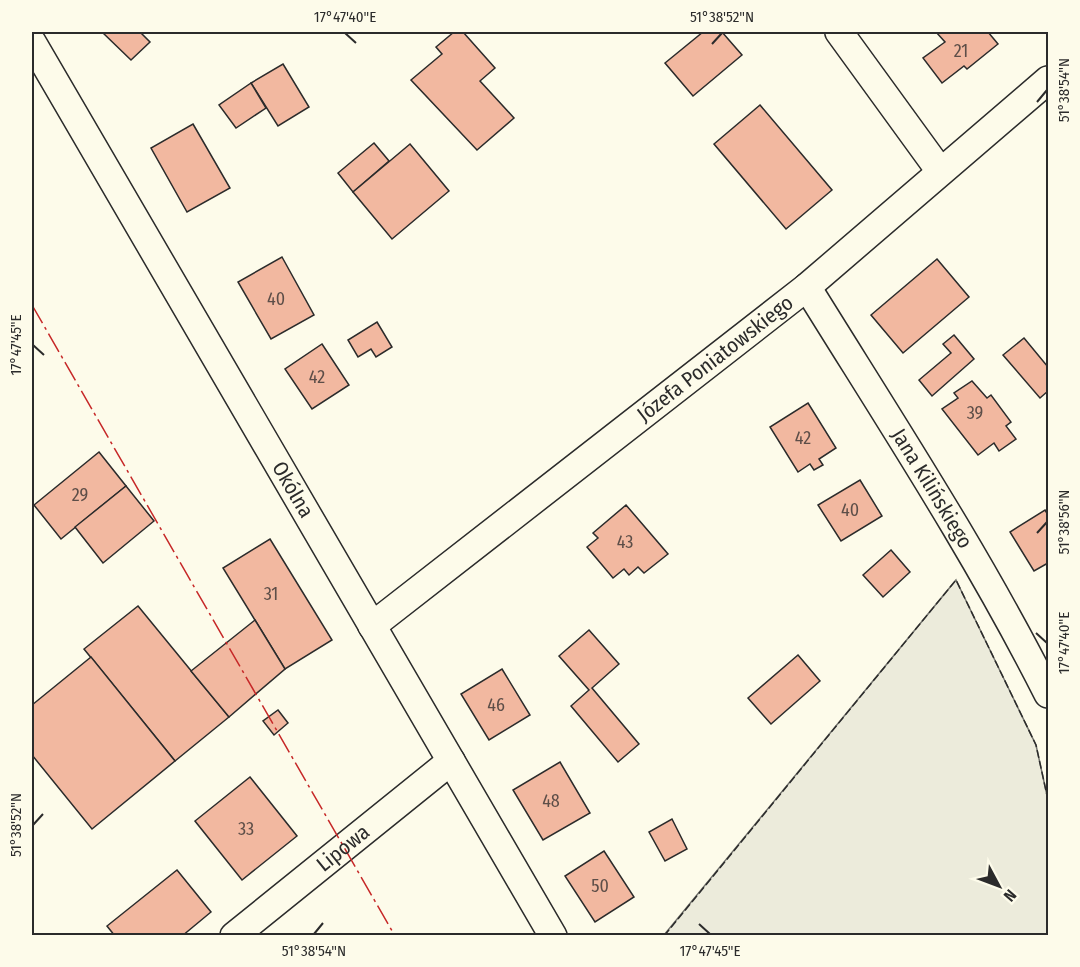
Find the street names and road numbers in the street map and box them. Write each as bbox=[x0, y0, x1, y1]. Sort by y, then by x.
street label: Józefa Poniatowskiego bbox=[632, 290, 798, 428]
street label: Jana Kilińskiego bbox=[886, 424, 978, 553]
street label: Okólna bbox=[266, 457, 319, 522]
street label: Lipowa bbox=[311, 819, 375, 877]

